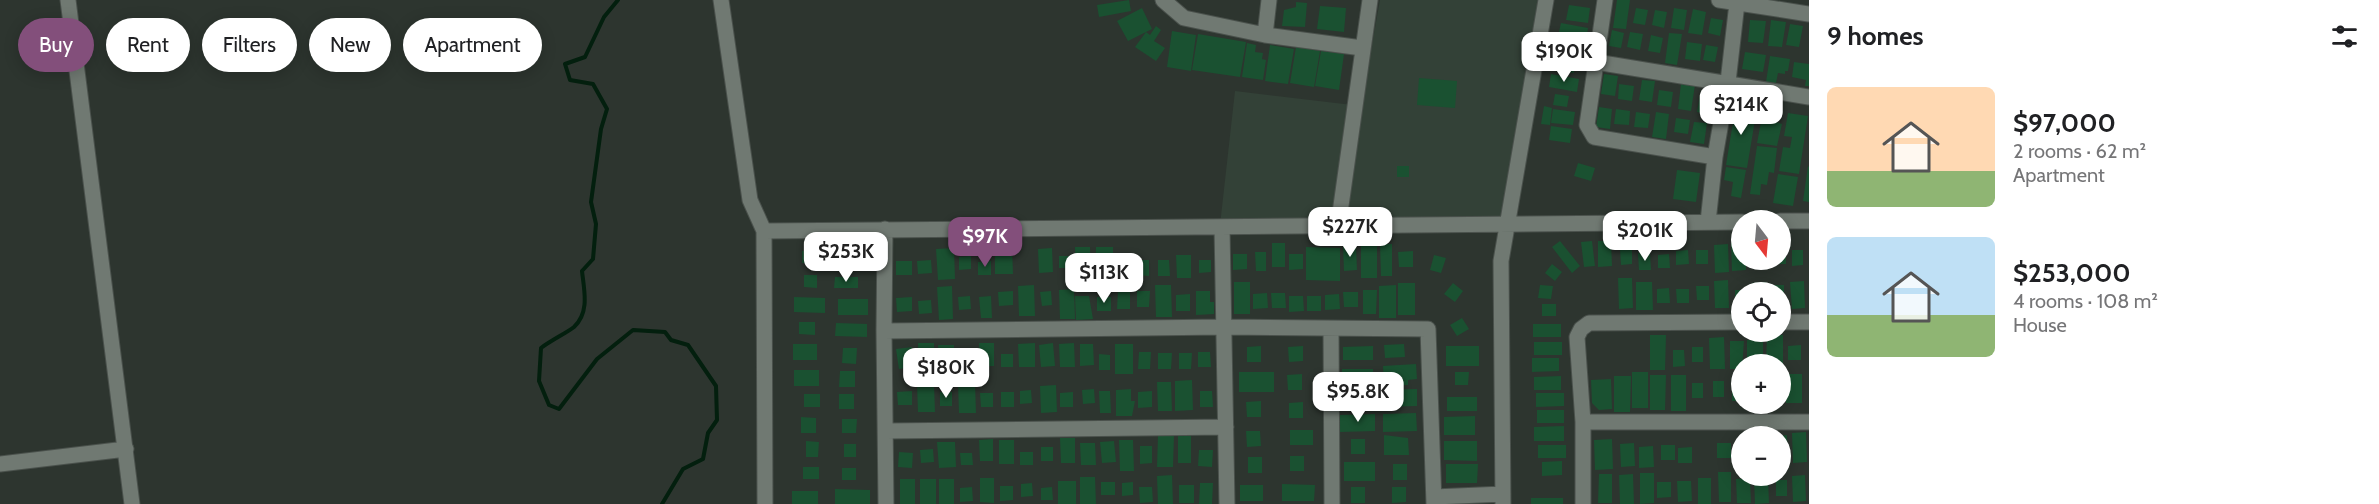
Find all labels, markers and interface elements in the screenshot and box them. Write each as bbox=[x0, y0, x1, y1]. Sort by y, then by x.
chip: Buy bbox=[18, 18, 94, 72]
chip: Rent bbox=[106, 18, 190, 72]
chip: Filters bbox=[202, 18, 297, 72]
chip: New bbox=[309, 18, 391, 72]
chip: Apartment bbox=[403, 18, 542, 72]
text: 9 homes bbox=[1827, 20, 1924, 52]
icon: filters bbox=[2328, 20, 2361, 53]
pin: $190K bbox=[1522, 32, 1606, 83]
text: $190K bbox=[1536, 39, 1592, 63]
pin: $214K bbox=[1699, 85, 1783, 136]
text: $214K bbox=[1714, 92, 1768, 116]
text: $97,000 bbox=[2013, 107, 2116, 139]
icon: home bbox=[1875, 111, 1947, 183]
text: 2 rooms · 62 m² bbox=[2013, 139, 2146, 163]
text: Apartment bbox=[2013, 163, 2105, 187]
pin: $227K bbox=[1308, 207, 1392, 258]
north arrow bbox=[1731, 210, 1791, 270]
map controls bbox=[1731, 210, 1791, 486]
pin: $201K bbox=[1603, 211, 1687, 262]
text: $227K bbox=[1322, 214, 1378, 238]
pin: $97K bbox=[949, 217, 1021, 268]
text: $201K bbox=[1617, 218, 1673, 242]
text: $97K bbox=[962, 224, 1008, 248]
pin: $253K bbox=[804, 232, 888, 283]
text: $253K bbox=[818, 239, 874, 263]
pin: $113K bbox=[1062, 253, 1146, 304]
text: $253,000 bbox=[2013, 257, 2131, 289]
text: $113K bbox=[1079, 260, 1129, 284]
icon: home bbox=[1875, 261, 1947, 333]
button: locate bbox=[1731, 282, 1791, 342]
text: 4 rooms · 108 m² bbox=[2013, 289, 2158, 313]
text: House bbox=[2013, 313, 2067, 337]
pin: $180K bbox=[904, 348, 988, 399]
button: + bbox=[1731, 354, 1791, 414]
text: $180K bbox=[917, 355, 975, 379]
pin: $95.8K bbox=[1309, 372, 1407, 423]
text: $95.8K bbox=[1327, 379, 1389, 403]
button: − bbox=[1731, 426, 1791, 486]

